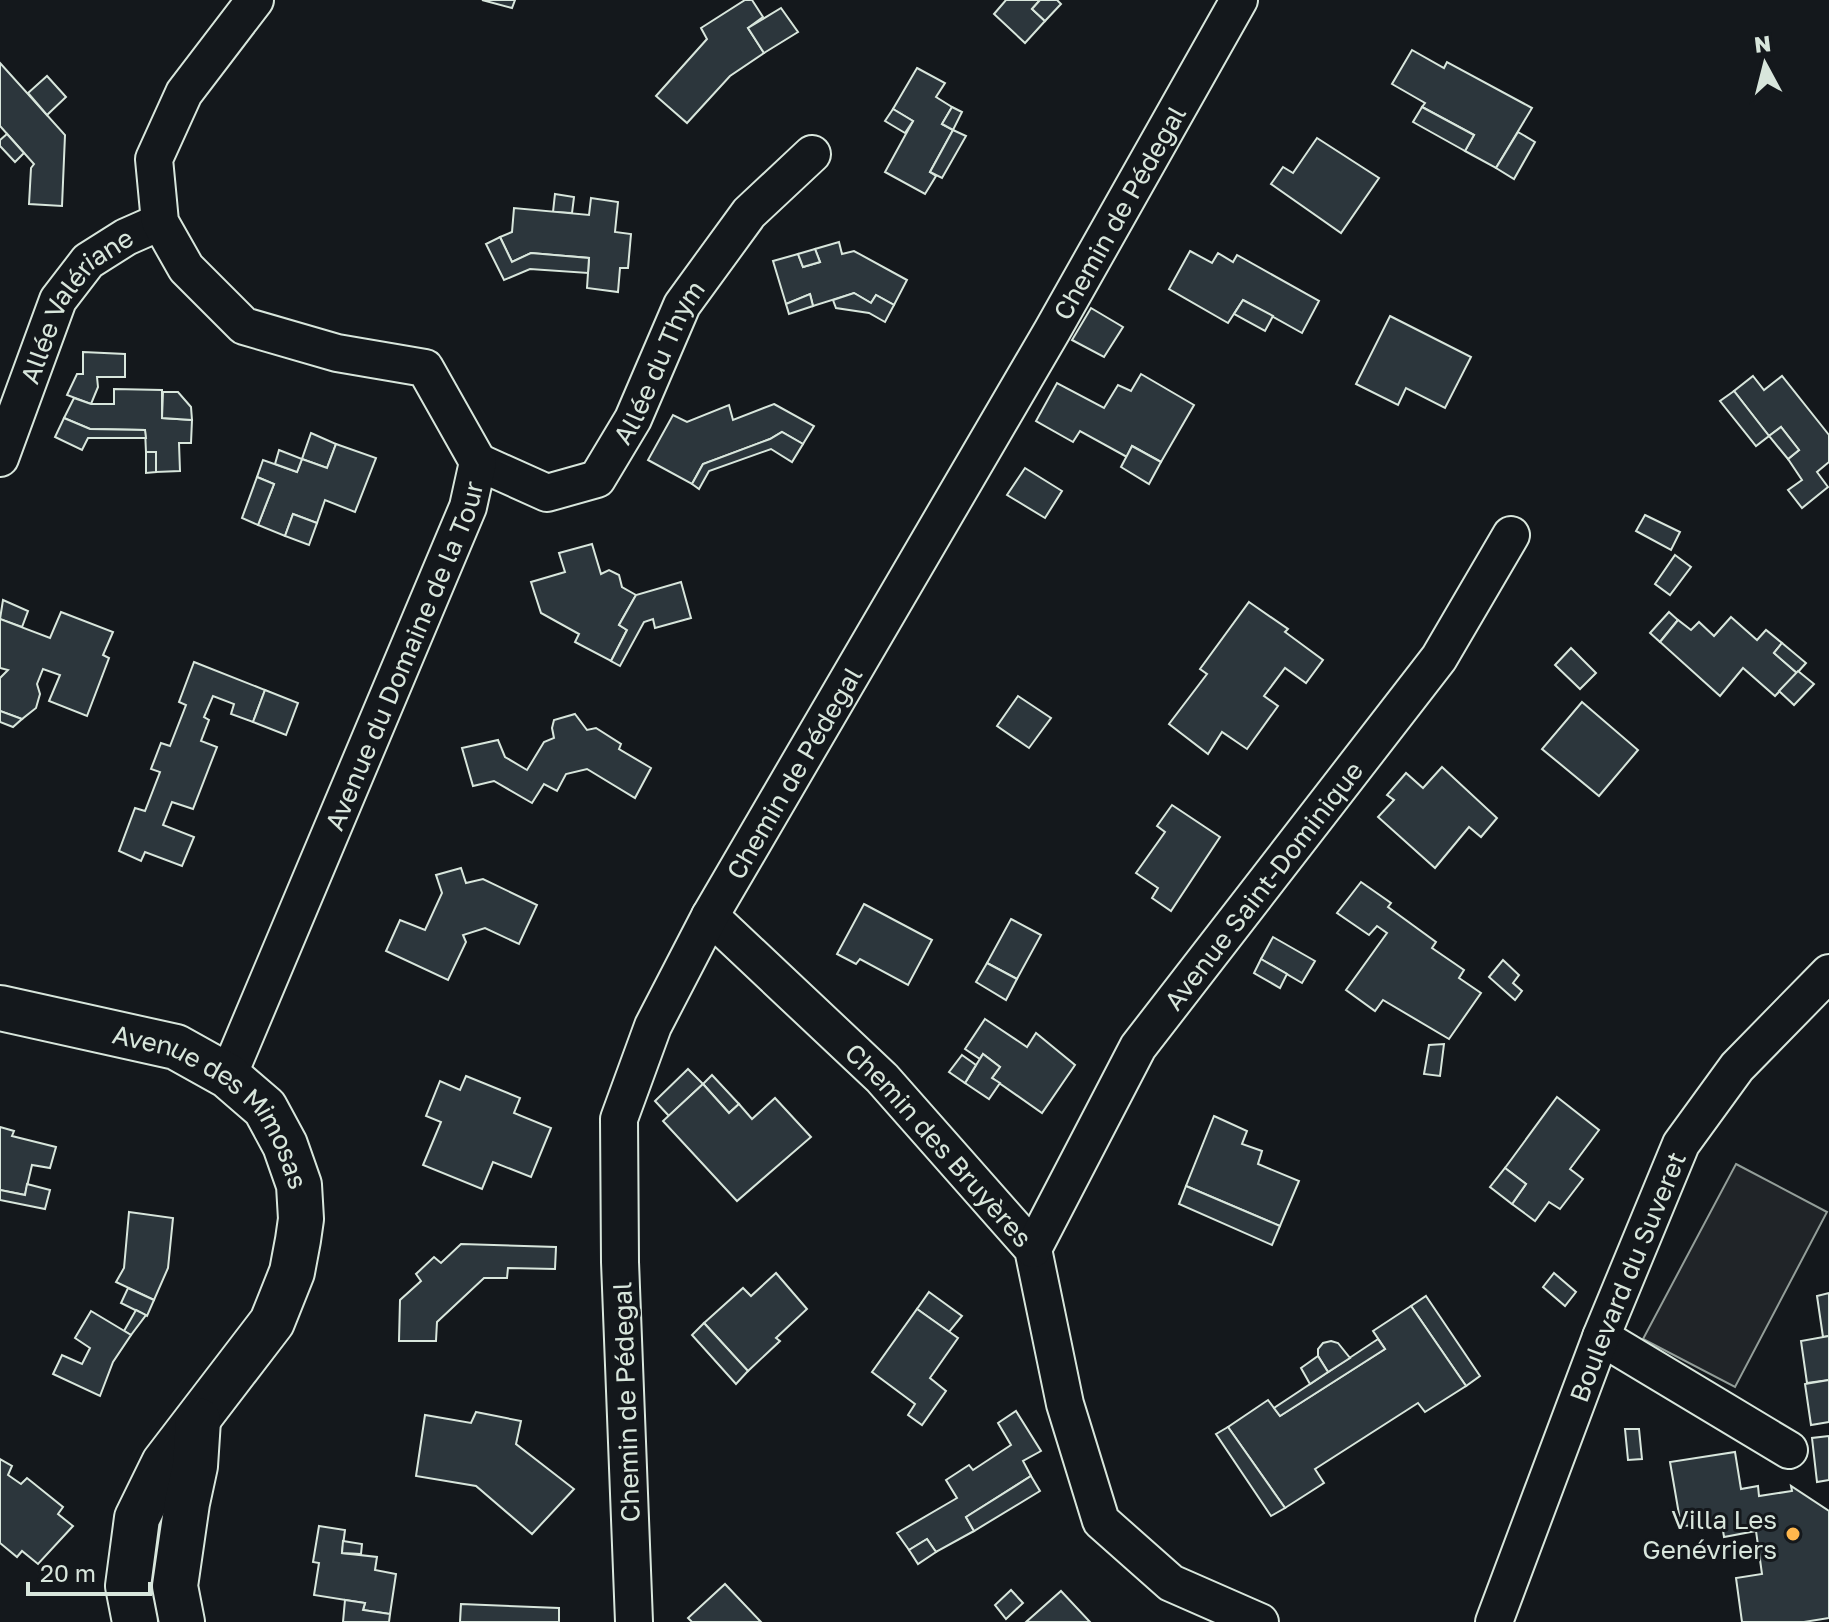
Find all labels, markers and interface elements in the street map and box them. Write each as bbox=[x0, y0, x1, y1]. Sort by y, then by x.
north arrow bbox=[1725, 24, 1805, 104]
text: N bbox=[1753, 29, 1772, 58]
street label: Chemin de Pédegal bbox=[1046, 100, 1192, 325]
street label: Allée Valériane bbox=[13, 221, 138, 388]
street label: Allée du Thym bbox=[606, 274, 710, 449]
street label: Avenue du Domaine de la Tour bbox=[318, 478, 489, 835]
street label: Chemin de Pédegal bbox=[720, 661, 868, 885]
street label: Avenue Saint-Dominique bbox=[1157, 755, 1369, 1016]
street label: Avenue des Mimosas bbox=[110, 1018, 315, 1193]
street label: Chemin des Bruyères bbox=[839, 1036, 1039, 1253]
street label: Boulevard du Suveret bbox=[1563, 1147, 1692, 1406]
street label: Chemin de Pédegal bbox=[606, 1281, 646, 1523]
place label: Villa Les Genévriers bbox=[1642, 1504, 1777, 1565]
marker: Villa Les Genévriers bbox=[1784, 1525, 1802, 1543]
scale bar bbox=[28, 1546, 150, 1596]
text: 20 m bbox=[40, 1558, 96, 1587]

